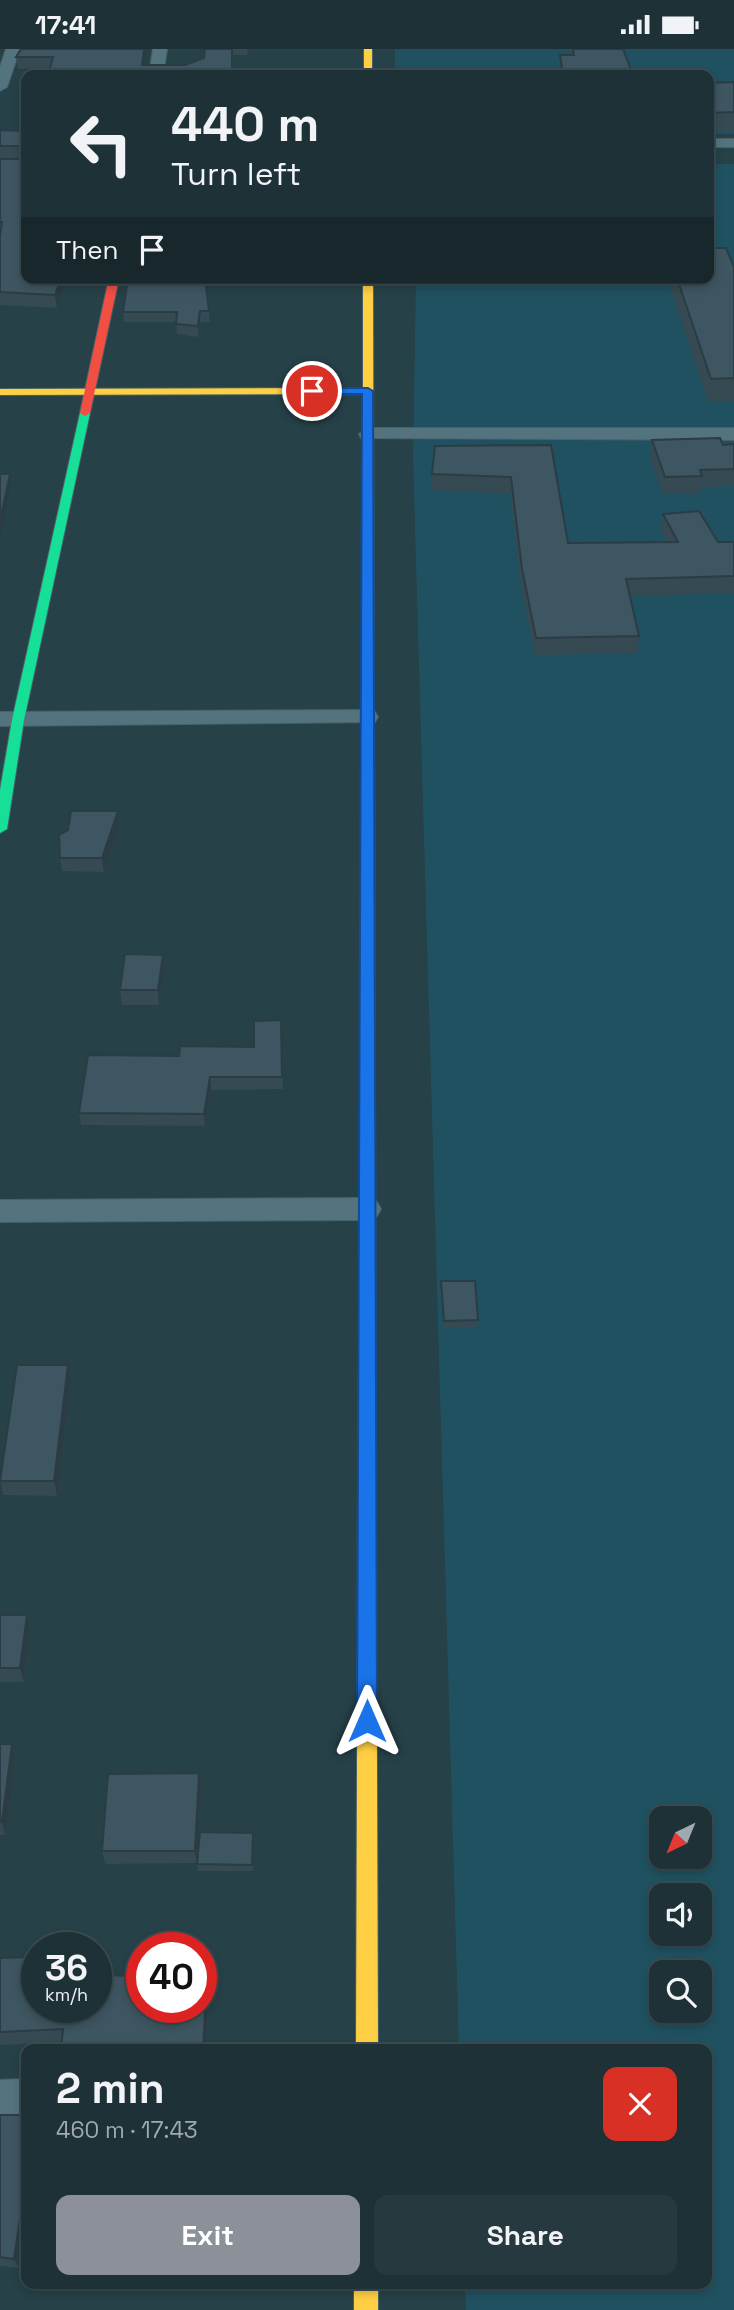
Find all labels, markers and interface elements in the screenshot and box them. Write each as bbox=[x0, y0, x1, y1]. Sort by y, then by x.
text: 17:41 bbox=[35, 8, 96, 42]
text: 440 m bbox=[171, 93, 319, 155]
icon: left bbox=[56, 98, 147, 189]
text: Turn left bbox=[171, 154, 301, 194]
icon: arrive bbox=[133, 231, 171, 269]
text: Then bbox=[56, 233, 119, 267]
pin bbox=[282, 361, 342, 421]
icon: arrive bbox=[293, 372, 331, 410]
position arrow bbox=[330, 1684, 404, 1758]
north arrow bbox=[649, 1806, 712, 1869]
map controls bbox=[649, 1806, 712, 2023]
button: sound bbox=[649, 1883, 712, 1946]
speed limit sign: 40 bbox=[126, 1932, 217, 2023]
text: 36 bbox=[45, 1946, 88, 1990]
button: search bbox=[649, 1960, 712, 2023]
text: km/h bbox=[45, 1983, 88, 2006]
text: 2 min bbox=[56, 2062, 165, 2115]
button: close bbox=[603, 2067, 677, 2141]
text: 460 m · 17:43 bbox=[56, 2115, 198, 2145]
button: Exit bbox=[56, 2195, 360, 2275]
button: Share bbox=[374, 2195, 677, 2275]

